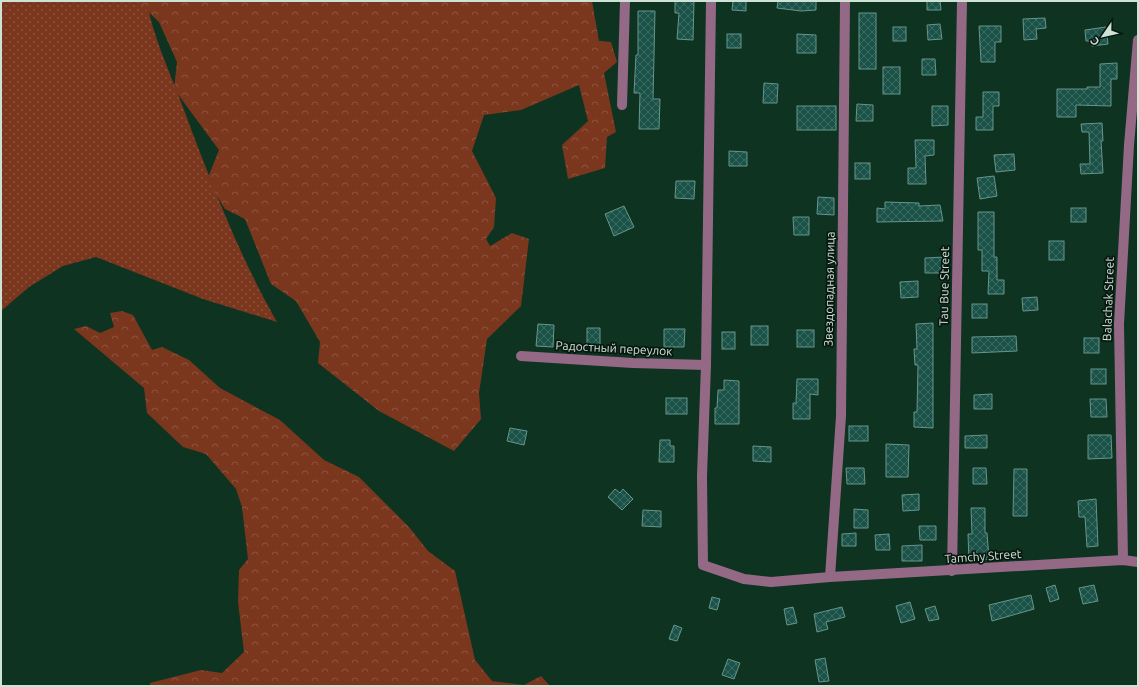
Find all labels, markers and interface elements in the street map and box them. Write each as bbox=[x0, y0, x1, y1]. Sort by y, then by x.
north arrow bbox=[1083, 16, 1123, 56]
text: С bbox=[1088, 35, 1102, 48]
street label: Звездопадная улица bbox=[821, 231, 837, 347]
street label: Tau Bue Street bbox=[937, 246, 951, 326]
street label: Balachak Street bbox=[1100, 257, 1116, 341]
street label: Радостный переулок bbox=[555, 338, 673, 358]
street label: Tamchy Street bbox=[944, 547, 1022, 565]

